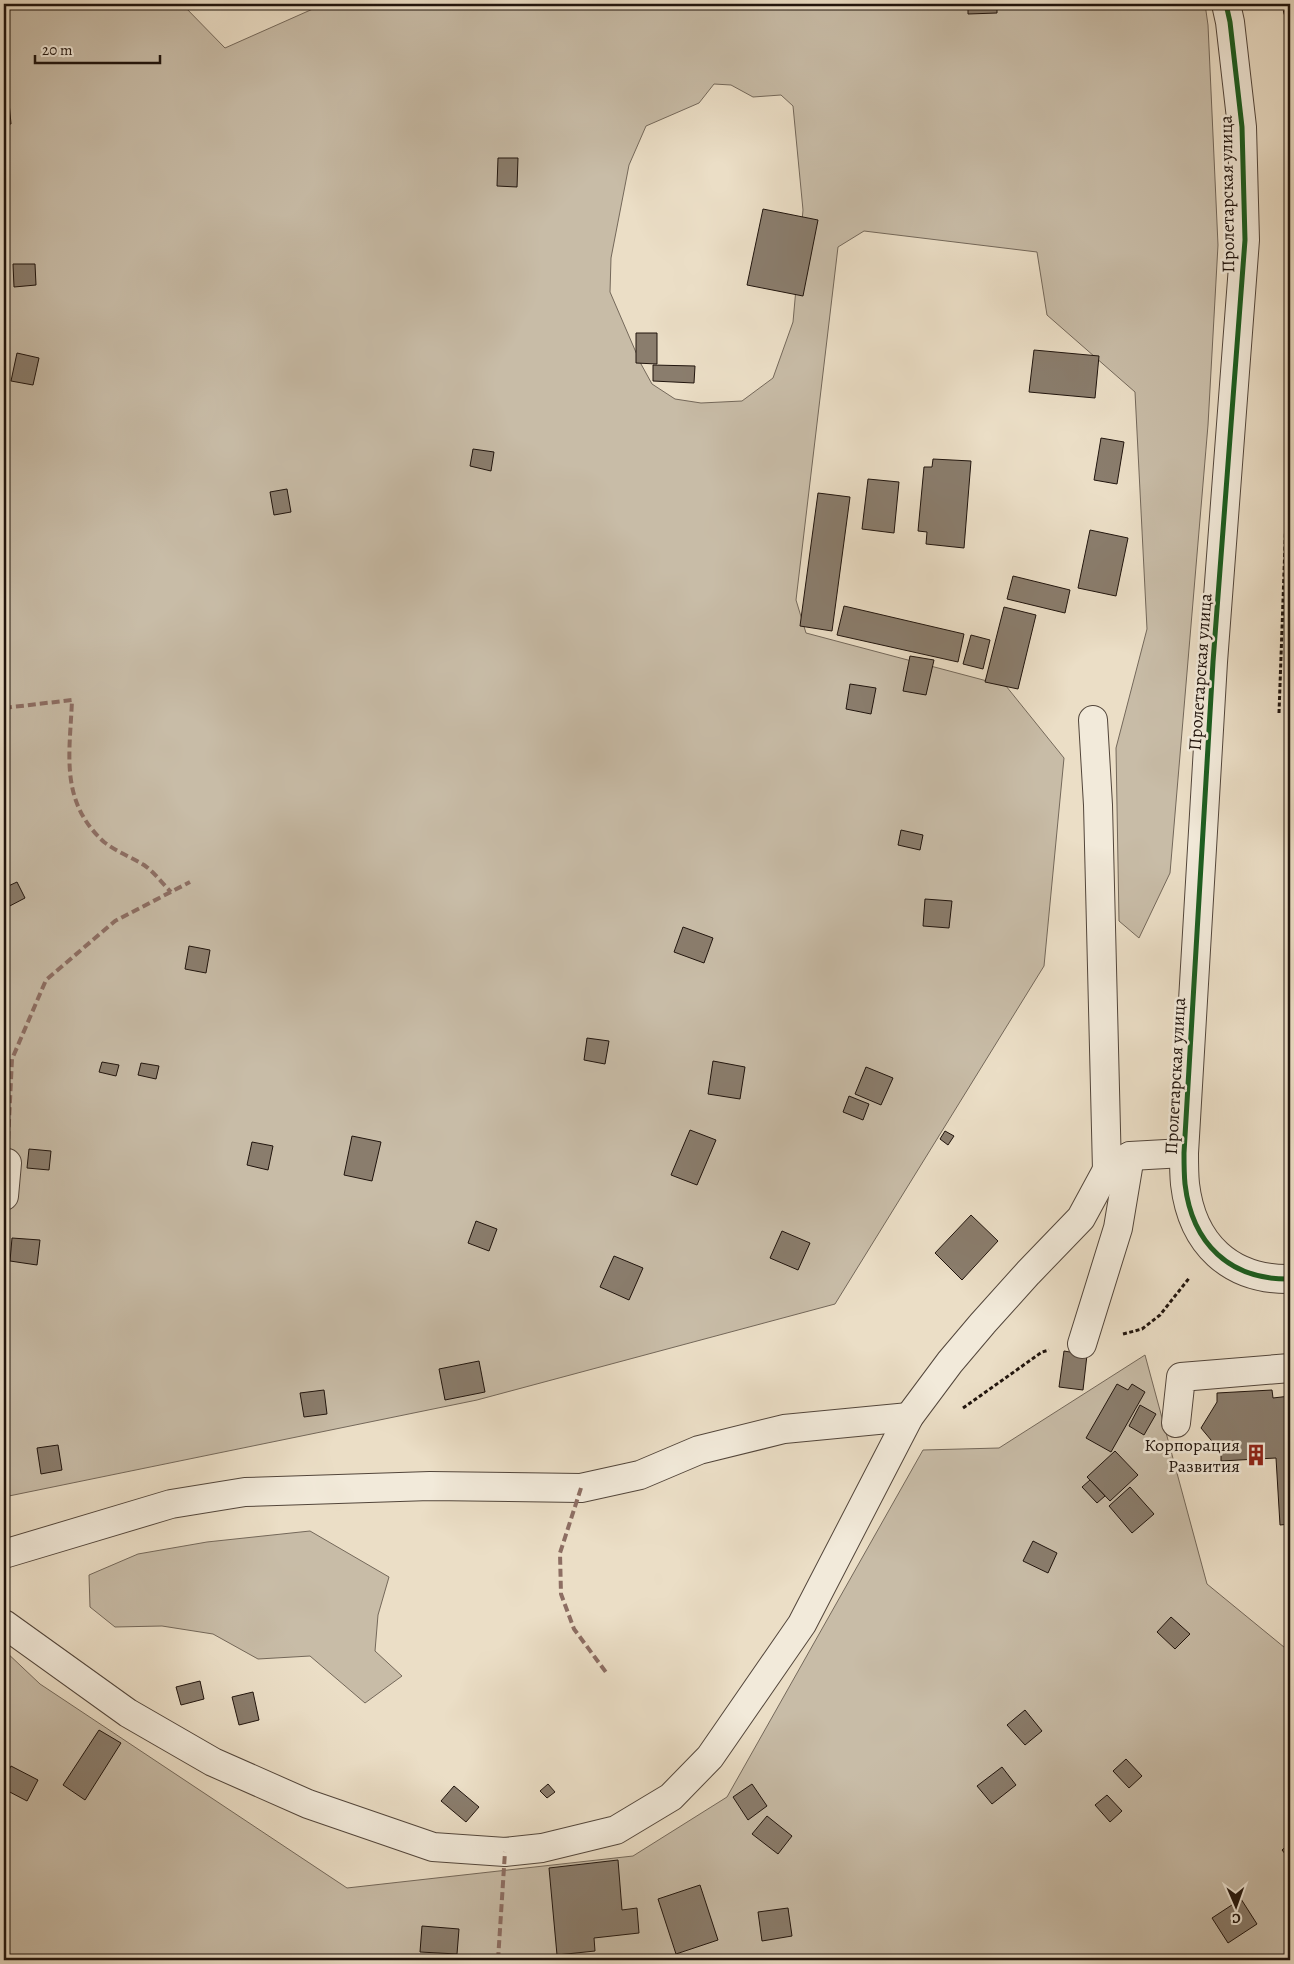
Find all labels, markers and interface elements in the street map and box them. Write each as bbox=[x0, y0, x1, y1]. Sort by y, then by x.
scale bar bbox=[35, 32, 160, 64]
text: 20 m bbox=[42, 40, 73, 60]
street label: Пролетарская улица bbox=[1214, 114, 1240, 273]
street label: Пролетарская улица bbox=[1183, 592, 1218, 751]
street label: Пролетарская улица bbox=[1159, 996, 1191, 1155]
place label: Корпорация Развития bbox=[1144, 1433, 1240, 1478]
building icon: Корпорация Развития bbox=[1243, 1442, 1269, 1468]
north arrow bbox=[1212, 1882, 1262, 1932]
text: С bbox=[1231, 1909, 1241, 1928]

